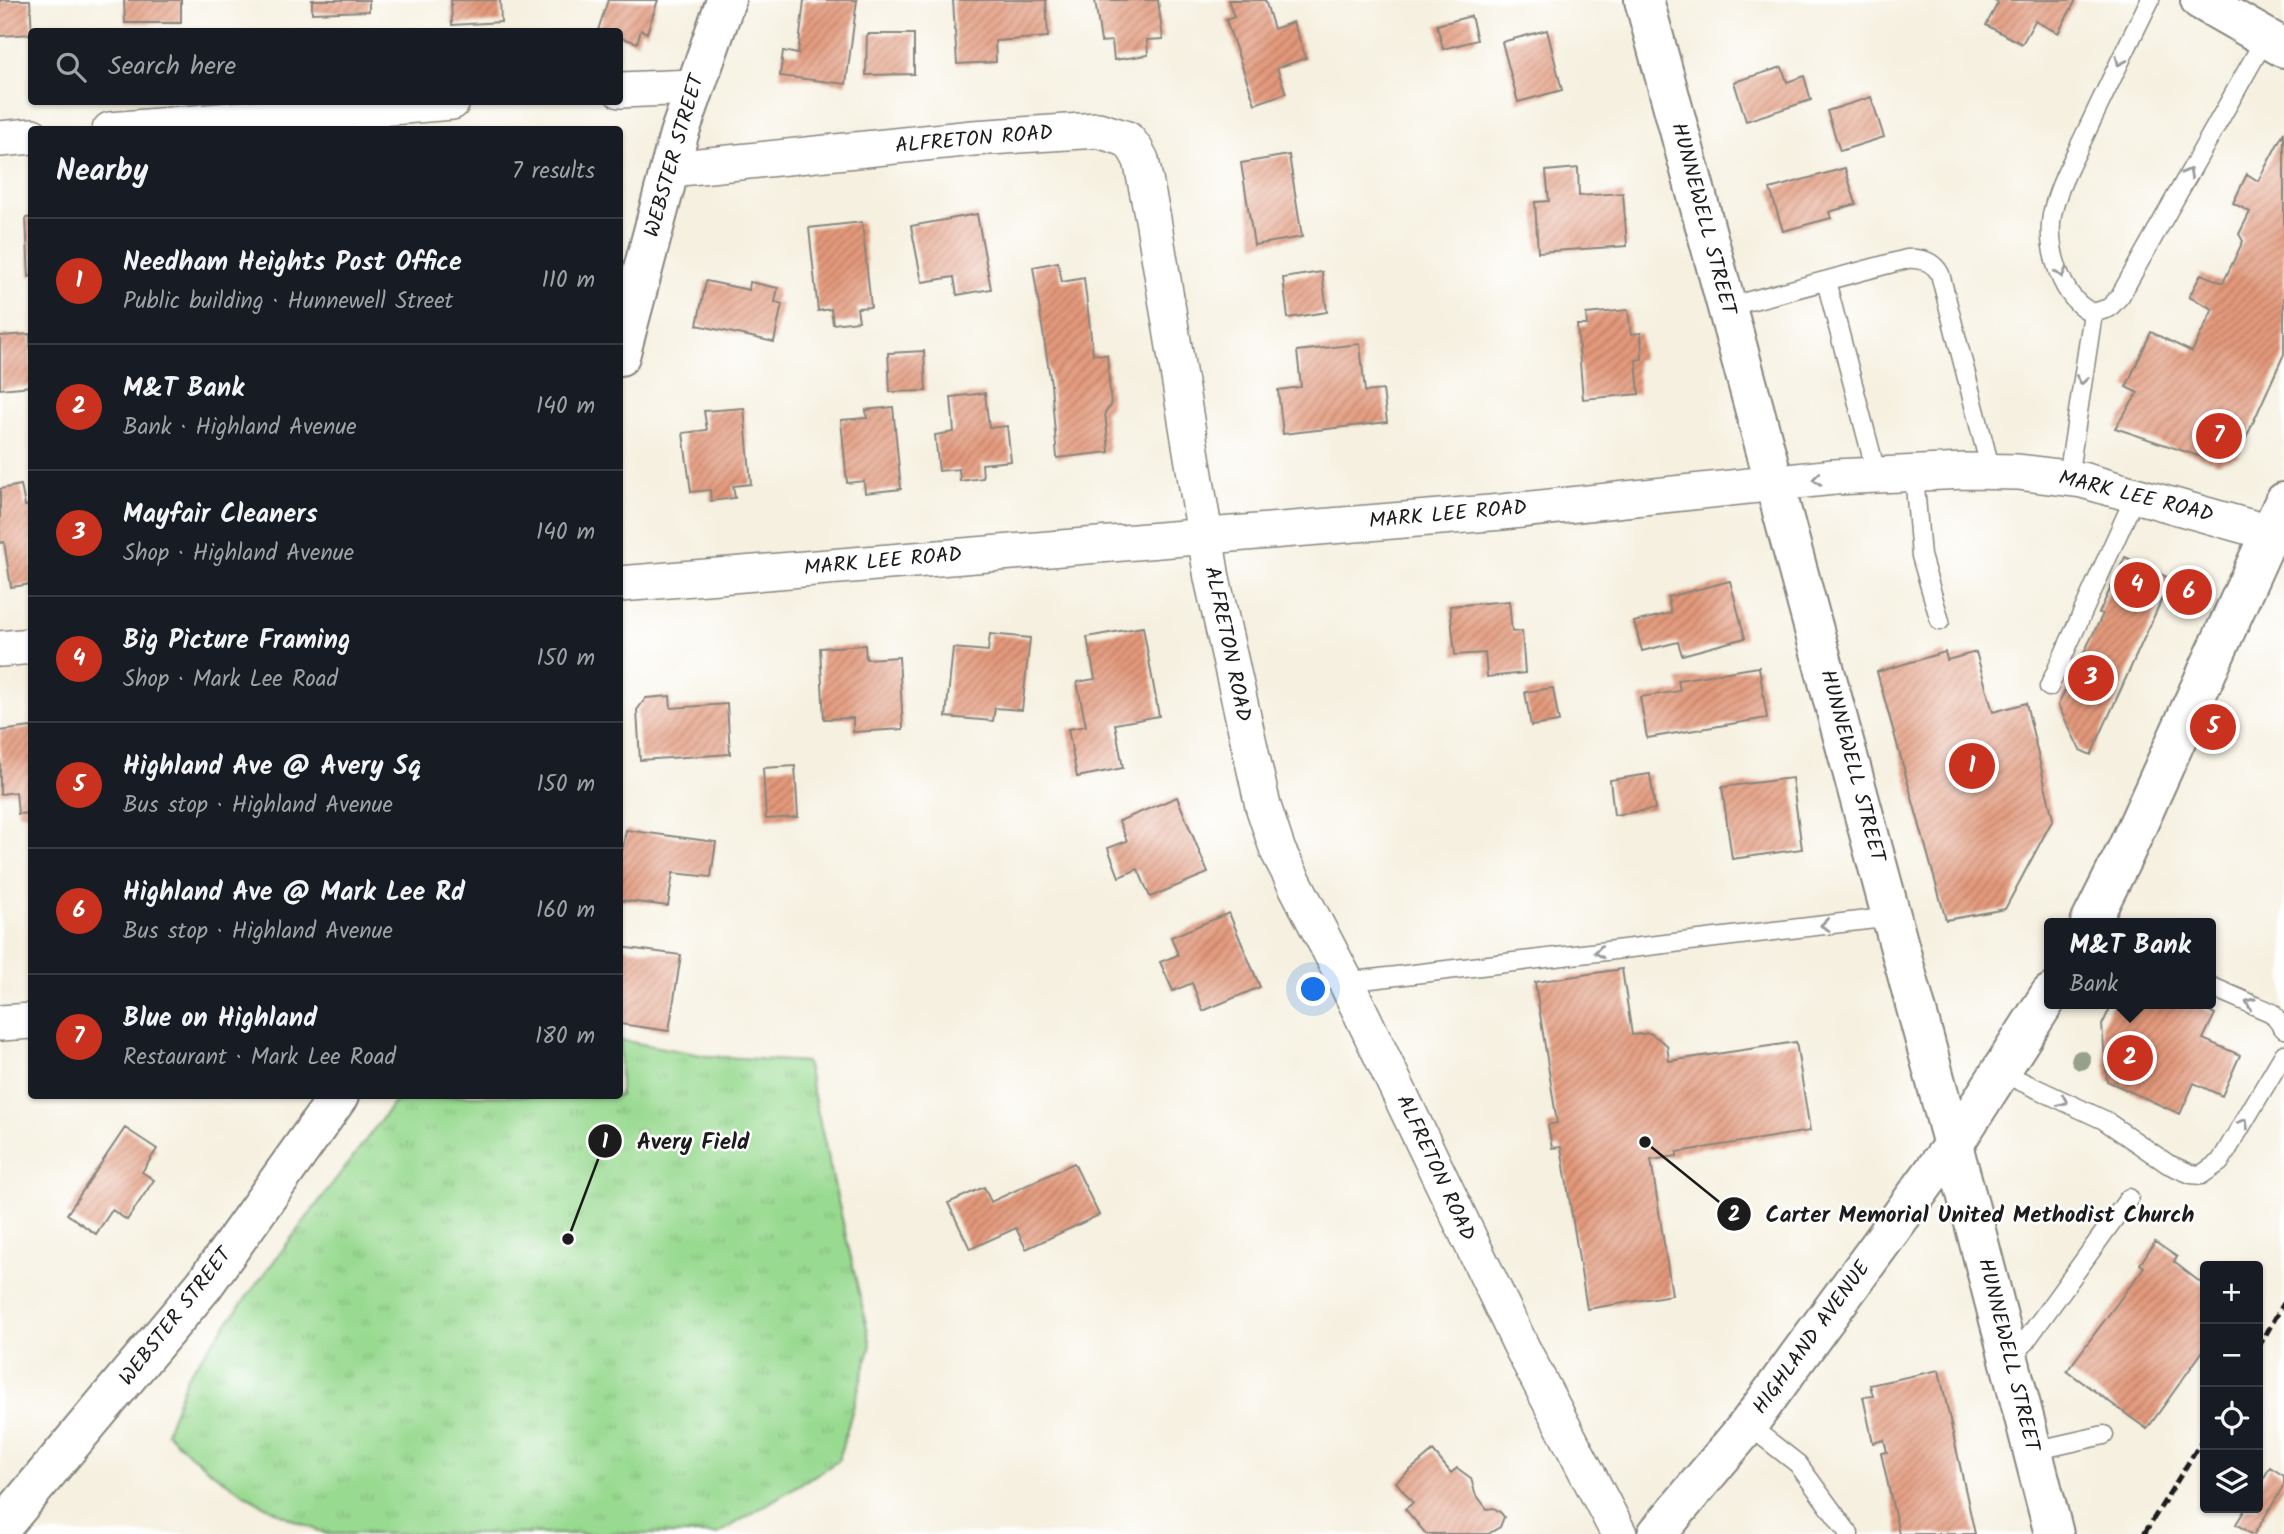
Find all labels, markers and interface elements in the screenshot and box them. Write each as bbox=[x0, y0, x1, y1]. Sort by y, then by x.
search box bbox=[28, 28, 623, 105]
text: Search here bbox=[108, 46, 236, 88]
icon: search bbox=[52, 48, 90, 86]
one-way arrow bbox=[2114, 54, 2128, 67]
street label: WEBSTER STREET bbox=[636, 69, 714, 241]
street label: ALFRETON ROAD bbox=[894, 117, 1054, 163]
street label: HUNNEWELL STREET bbox=[1661, 119, 1745, 321]
text: Nearby bbox=[56, 148, 148, 196]
text: 7 results bbox=[512, 154, 595, 190]
one-way arrow bbox=[2180, 168, 2193, 181]
text: Needham Heights Post Office bbox=[123, 242, 462, 284]
text: 1 bbox=[76, 263, 82, 299]
text: 110 m bbox=[542, 263, 595, 299]
one-way arrow bbox=[2053, 267, 2067, 279]
text: Public building · Hunnewell Street bbox=[123, 284, 453, 320]
text: M&T Bank bbox=[123, 368, 244, 410]
one-way arrow bbox=[2075, 375, 2090, 386]
text: 2 bbox=[72, 389, 86, 425]
text: 140 m bbox=[536, 389, 595, 425]
text: Bank · Highland Avenue bbox=[123, 410, 357, 446]
pin: 7 bbox=[2196, 410, 2242, 462]
street label: MARK LEE ROAD bbox=[2055, 462, 2217, 532]
one-way arrow bbox=[1812, 471, 1823, 486]
street label: MARK LEE ROAD bbox=[1368, 492, 1528, 538]
text: Mayfair Cleaners bbox=[123, 494, 318, 536]
text: 3 bbox=[73, 515, 85, 551]
text: 140 m bbox=[536, 515, 595, 551]
text: Shop · Highland Avenue bbox=[123, 536, 354, 572]
street label: MARK LEE ROAD bbox=[803, 539, 963, 585]
pin: 4 bbox=[2114, 559, 2160, 611]
street label: ALFRETON ROAD bbox=[1194, 563, 1260, 725]
pin: 6 bbox=[2166, 566, 2212, 618]
text: Big Picture Framing bbox=[123, 620, 350, 662]
text: 4 bbox=[73, 641, 85, 677]
text: 150 m bbox=[536, 641, 595, 677]
pin: 3 bbox=[2068, 652, 2114, 704]
text: Shop · Mark Lee Road bbox=[123, 662, 338, 698]
street label: HUNNEWELL STREET bbox=[1810, 666, 1894, 868]
pin: 5 bbox=[2190, 701, 2236, 753]
pin: 1 bbox=[1949, 740, 1995, 792]
text: Highland Ave @ Avery Sq bbox=[123, 746, 421, 788]
text: 5 bbox=[73, 767, 85, 803]
text: 150 m bbox=[536, 767, 595, 803]
text: Bus stop · Highland Avenue bbox=[123, 788, 393, 824]
text: Highland Ave @ Mark Lee Rd bbox=[123, 872, 465, 914]
text: 6 bbox=[73, 893, 85, 929]
text: 160 m bbox=[536, 893, 595, 929]
text: Bus stop · Highland Avenue bbox=[123, 914, 393, 950]
one-way arrow bbox=[1819, 917, 1831, 932]
popup bbox=[2044, 918, 2216, 1009]
text: M&T Bank bbox=[2070, 925, 2190, 967]
one-way arrow bbox=[1593, 944, 1605, 959]
text: Bank bbox=[2070, 967, 2118, 1003]
your location bbox=[1296, 972, 1330, 1006]
one-way arrow bbox=[2245, 997, 2258, 1011]
text: Blue on Highland bbox=[123, 998, 317, 1040]
text: 7 bbox=[74, 1019, 84, 1055]
text: 180 m bbox=[535, 1019, 595, 1055]
pin: 2 bbox=[2107, 1032, 2153, 1084]
text: Restaurant · Mark Lee Road bbox=[123, 1040, 396, 1076]
street label: ALFRETON ROAD bbox=[1387, 1089, 1483, 1247]
one-way arrow bbox=[2056, 1093, 2068, 1107]
one-way arrow bbox=[2235, 1118, 2248, 1131]
callout: Avery Field bbox=[588, 1119, 764, 1163]
text: Avery Field bbox=[637, 1125, 750, 1161]
text: 1 bbox=[602, 1126, 609, 1159]
callout: Carter Memorial United Methodist Church bbox=[1716, 1192, 2208, 1236]
text: Carter Memorial United Methodist Church bbox=[1766, 1198, 2194, 1234]
text: 2 bbox=[1728, 1199, 1740, 1232]
street label: WEBSTER STREET bbox=[111, 1239, 242, 1393]
street label: HIGHLAND AVENUE bbox=[1745, 1254, 1880, 1422]
street label: HUNNEWELL STREET bbox=[1968, 1255, 2048, 1457]
map controls bbox=[2200, 1261, 2263, 1513]
button: + bbox=[2200, 1261, 2263, 1324]
button: − bbox=[2200, 1324, 2263, 1387]
button: locate bbox=[2200, 1387, 2263, 1450]
button: layers bbox=[2200, 1450, 2263, 1513]

